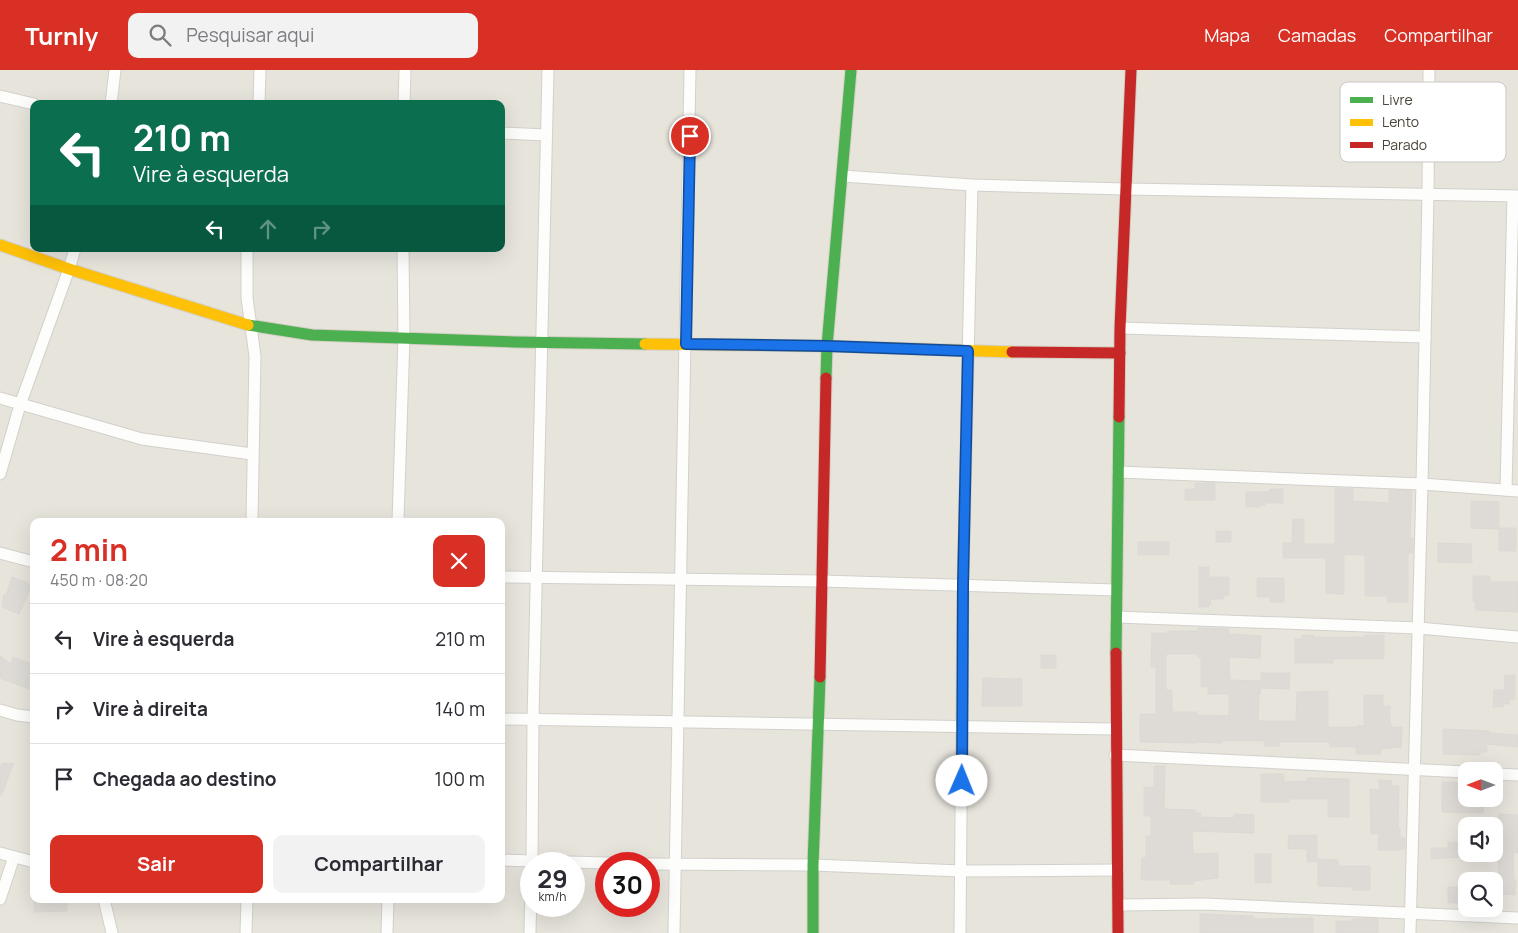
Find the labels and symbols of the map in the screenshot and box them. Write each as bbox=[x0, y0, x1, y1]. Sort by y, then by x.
legend bbox=[1340, 82, 1506, 162]
text: Livre bbox=[1382, 90, 1413, 109]
text: Lento bbox=[1382, 112, 1419, 131]
pin bbox=[669, 115, 711, 157]
text: Parado bbox=[1382, 135, 1427, 154]
position arrow bbox=[935, 754, 987, 806]
north arrow bbox=[1458, 762, 1502, 808]
speed limit sign: 30 bbox=[595, 852, 660, 917]

